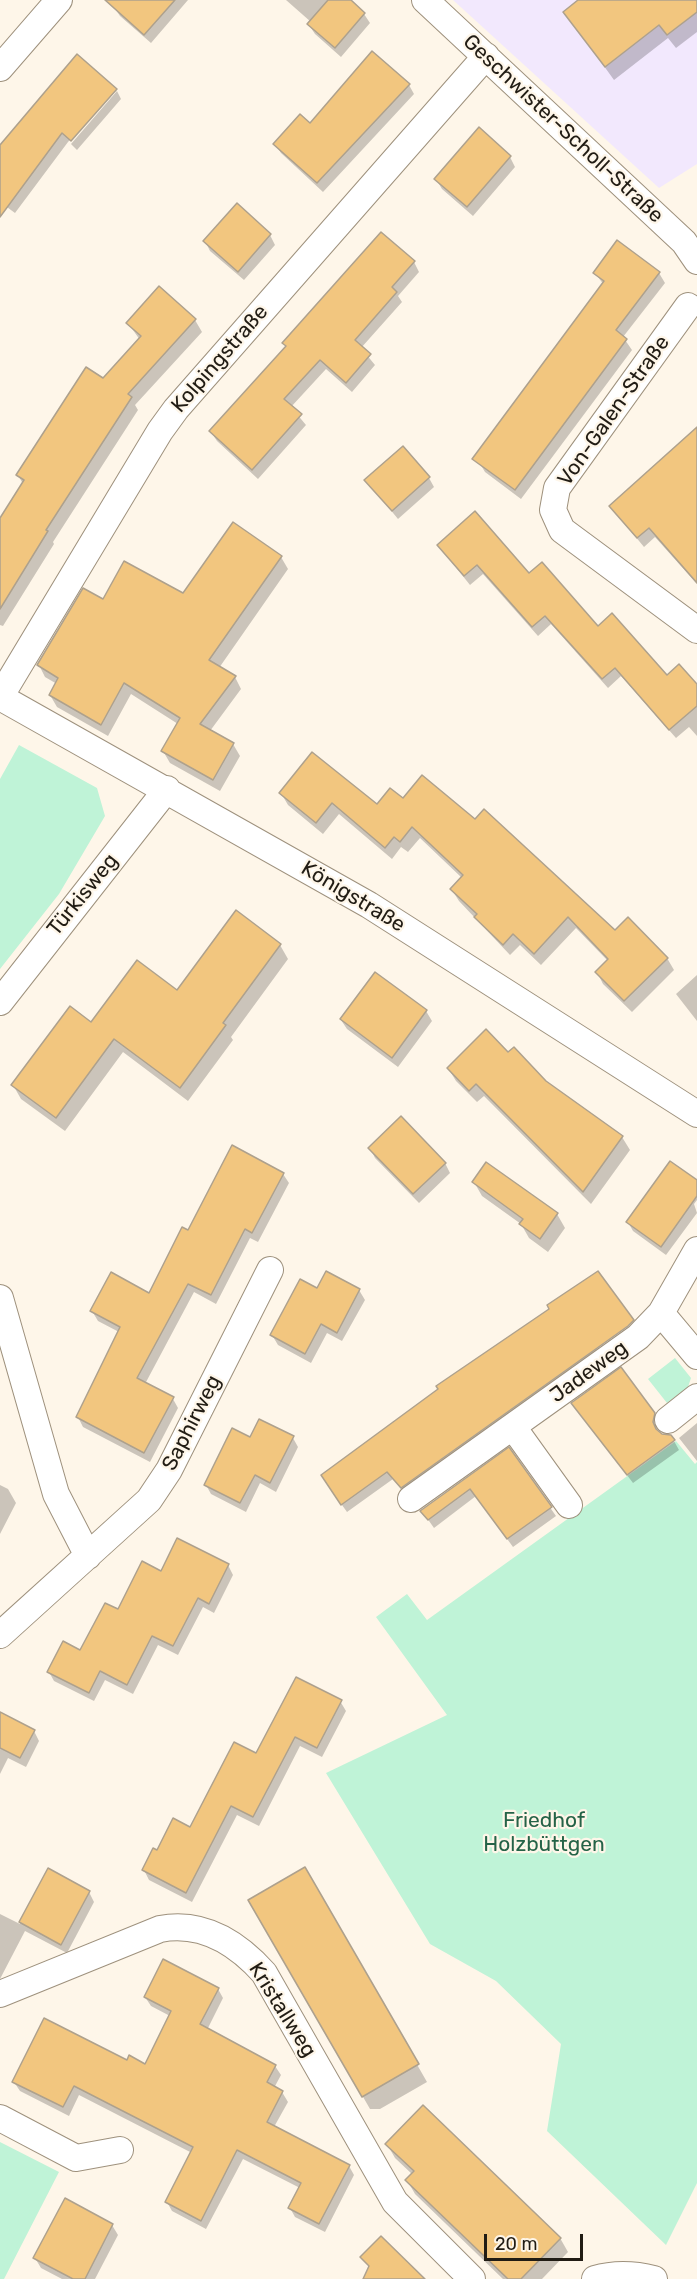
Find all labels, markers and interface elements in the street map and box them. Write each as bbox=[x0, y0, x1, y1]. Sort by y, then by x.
street label: Geschwister-Scholl-Straße bbox=[458, 29, 668, 229]
street label: Kolpingstraße bbox=[166, 300, 274, 418]
street label: Von-Galen-Straße bbox=[553, 331, 675, 491]
street label: Türkisweg bbox=[42, 849, 124, 941]
street label: Königstraße bbox=[296, 856, 410, 938]
street label: Jadeweg bbox=[545, 1335, 633, 1409]
street label: Saphirweg bbox=[157, 1371, 227, 1475]
park label: Friedhof Holzbüttgen bbox=[483, 1808, 605, 1858]
street label: Kristallweg bbox=[243, 1958, 321, 2062]
scale bar bbox=[487, 2222, 586, 2260]
text: 20 m bbox=[495, 2233, 537, 2255]

